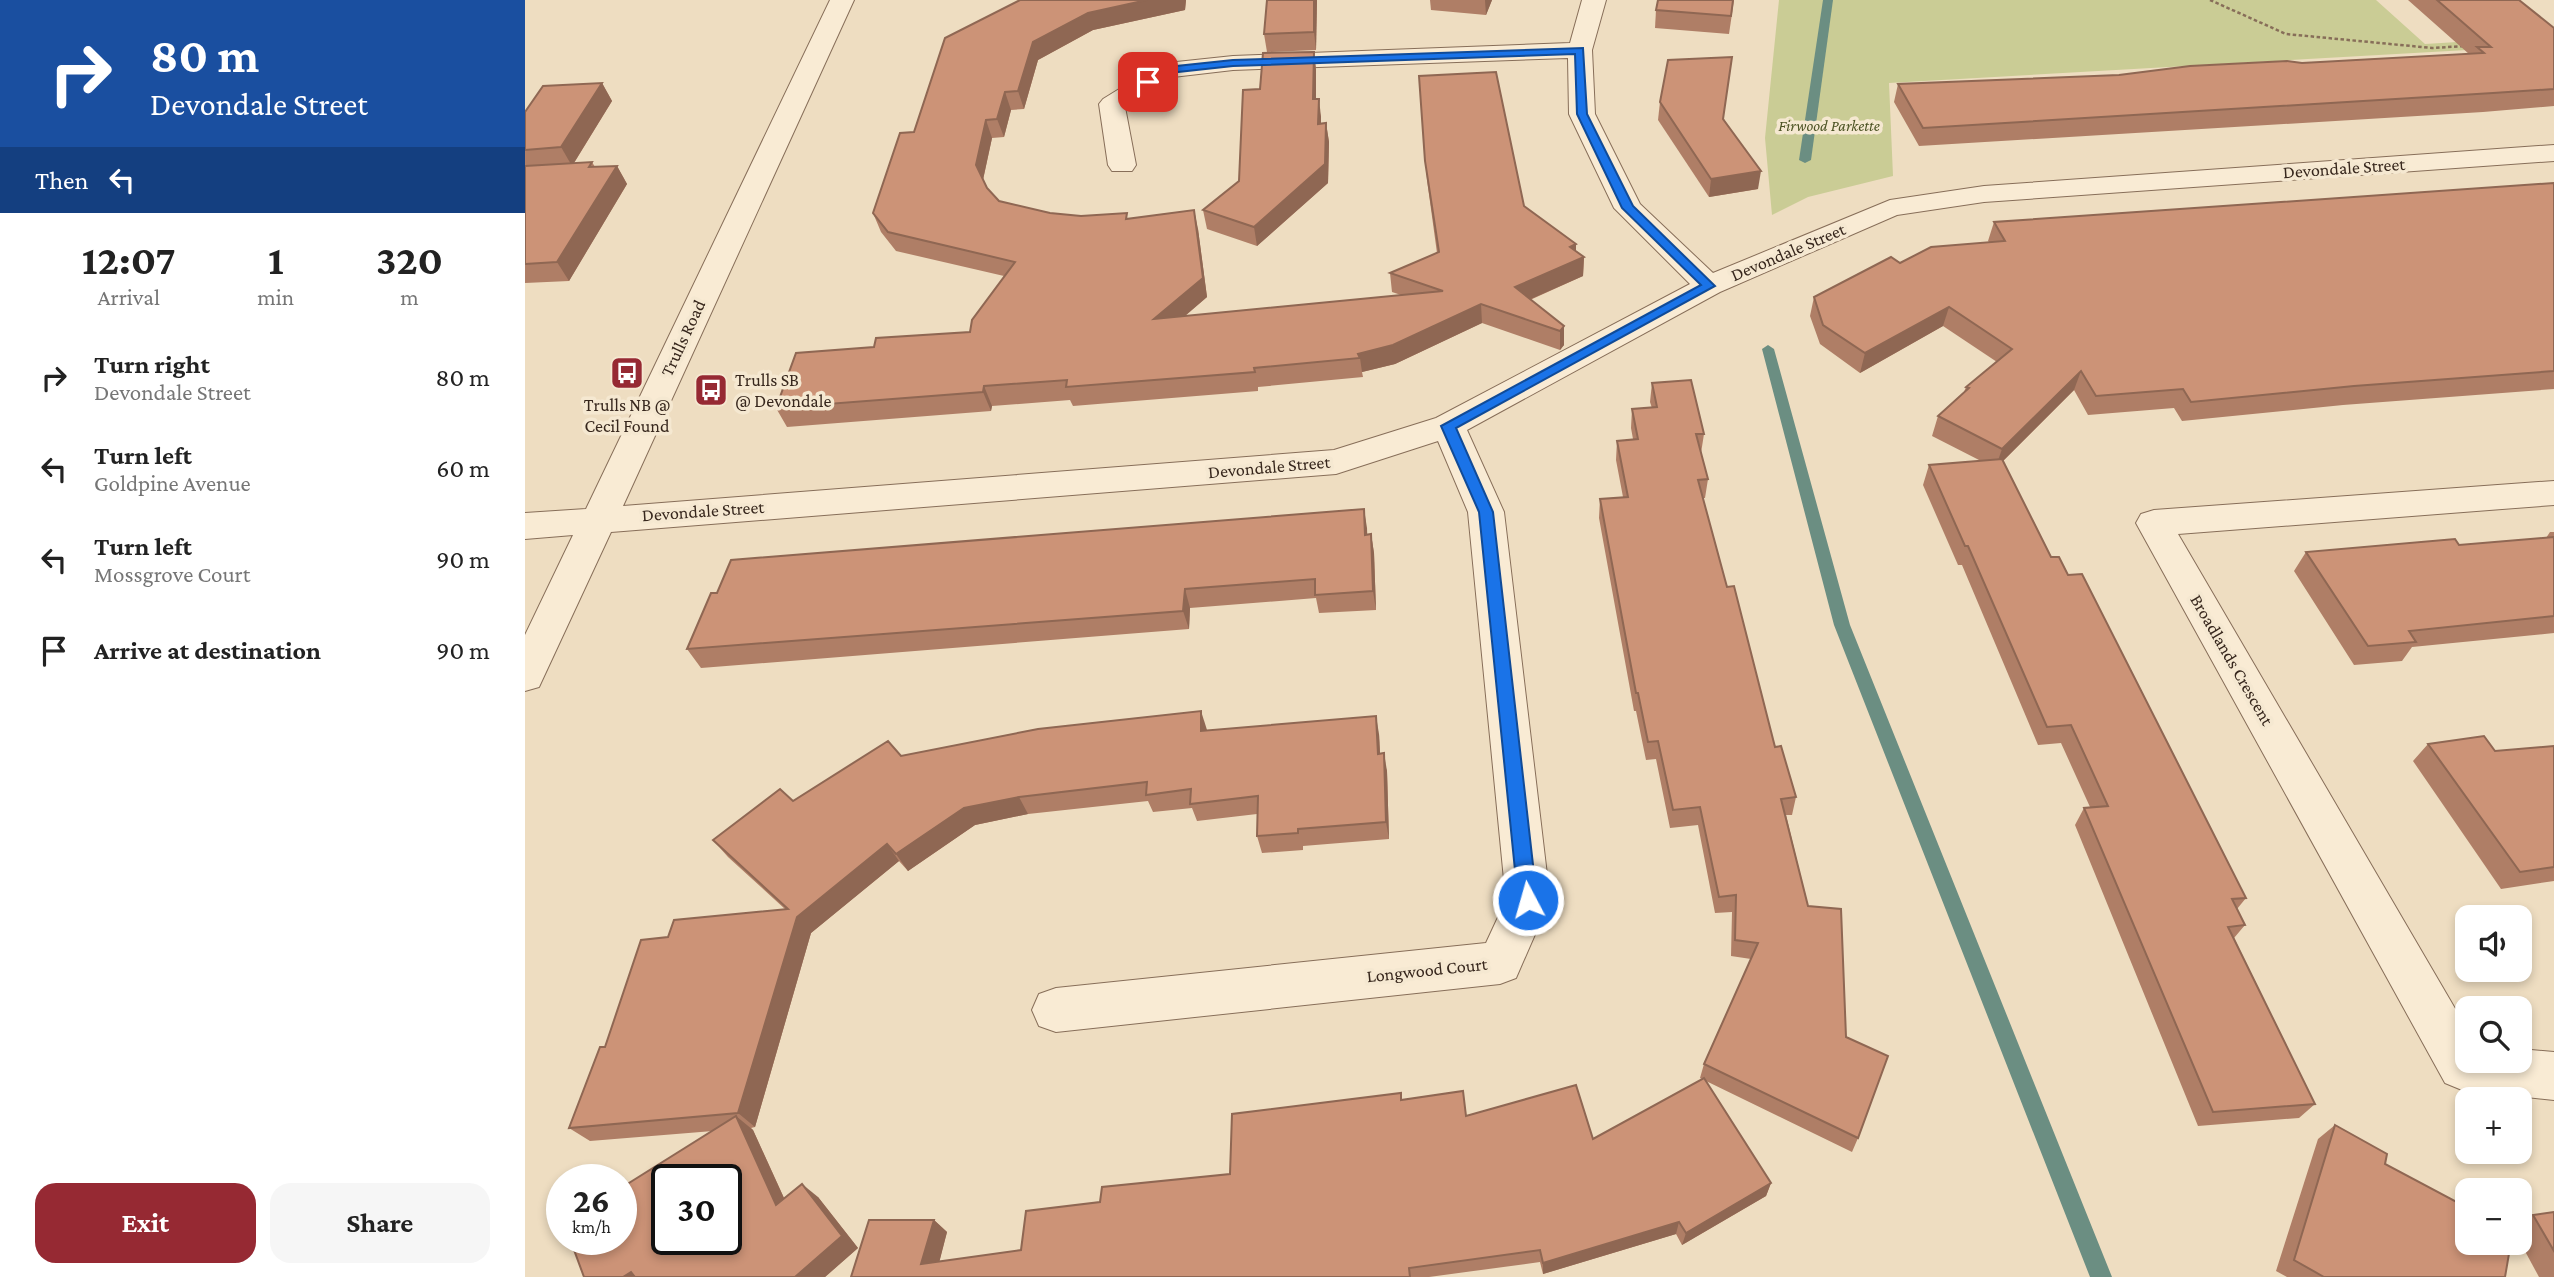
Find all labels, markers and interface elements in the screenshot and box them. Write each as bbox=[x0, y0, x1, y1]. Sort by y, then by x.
icon: right bbox=[35, 28, 126, 119]
text: 80 m bbox=[150, 28, 259, 83]
pin bbox=[1118, 52, 1178, 112]
icon: arrive bbox=[1129, 63, 1167, 101]
text: Devondale Street bbox=[150, 86, 368, 122]
park label: Firwood Parkette bbox=[1778, 117, 1880, 134]
street label: Devondale Street bbox=[2282, 154, 2407, 182]
icon: left bbox=[103, 161, 141, 199]
text: Then bbox=[35, 166, 89, 195]
street label: Devondale Street bbox=[1728, 218, 1849, 285]
text: 12:07 bbox=[82, 236, 176, 283]
text: 1 bbox=[268, 236, 284, 283]
text: 320 bbox=[376, 236, 443, 283]
text: Arrival bbox=[97, 284, 160, 310]
text: min bbox=[257, 284, 294, 310]
text: m bbox=[400, 284, 419, 310]
street label: Trulls Road bbox=[657, 296, 710, 379]
text: Turn right bbox=[94, 350, 210, 379]
bus stop icon: Trulls NB @ Cecil Found bbox=[608, 354, 646, 392]
icon: right bbox=[35, 359, 73, 397]
text: 80 m bbox=[436, 363, 490, 392]
place label: Trulls SB @ Devondale bbox=[735, 370, 831, 411]
bus stop icon: Trulls SB @ Devondale bbox=[692, 371, 730, 409]
text: Devondale Street bbox=[94, 379, 251, 405]
place label: Trulls NB @ Cecil Found bbox=[584, 395, 670, 436]
text: Turn left bbox=[94, 441, 192, 470]
icon: left bbox=[35, 450, 73, 488]
street label: Devondale Street bbox=[1207, 452, 1332, 482]
text: 60 m bbox=[436, 454, 490, 483]
text: Goldpine Avenue bbox=[94, 470, 251, 496]
street label: Devondale Street bbox=[641, 497, 766, 525]
text: Turn left bbox=[94, 532, 192, 561]
icon: left bbox=[35, 541, 73, 579]
text: 90 m bbox=[436, 545, 490, 574]
text: Mossgrove Court bbox=[94, 561, 250, 587]
street label: Broadlands Crescent bbox=[2186, 591, 2278, 730]
icon: arrive bbox=[35, 632, 73, 670]
text: Arrive at destination bbox=[94, 636, 321, 665]
text: 90 m bbox=[436, 636, 490, 665]
position arrow bbox=[1491, 863, 1565, 937]
map controls bbox=[2455, 905, 2532, 1255]
button: sound bbox=[2455, 905, 2532, 982]
street label: Longwood Court bbox=[1366, 954, 1489, 986]
button: search bbox=[2455, 996, 2532, 1073]
button: + bbox=[2455, 1087, 2532, 1164]
speed limit sign: 30 bbox=[651, 1164, 742, 1255]
button: − bbox=[2455, 1178, 2532, 1255]
text: 26 bbox=[573, 1181, 610, 1220]
button: Exit bbox=[35, 1183, 256, 1263]
button: Share bbox=[270, 1183, 490, 1263]
text: km/h bbox=[572, 1217, 611, 1237]

